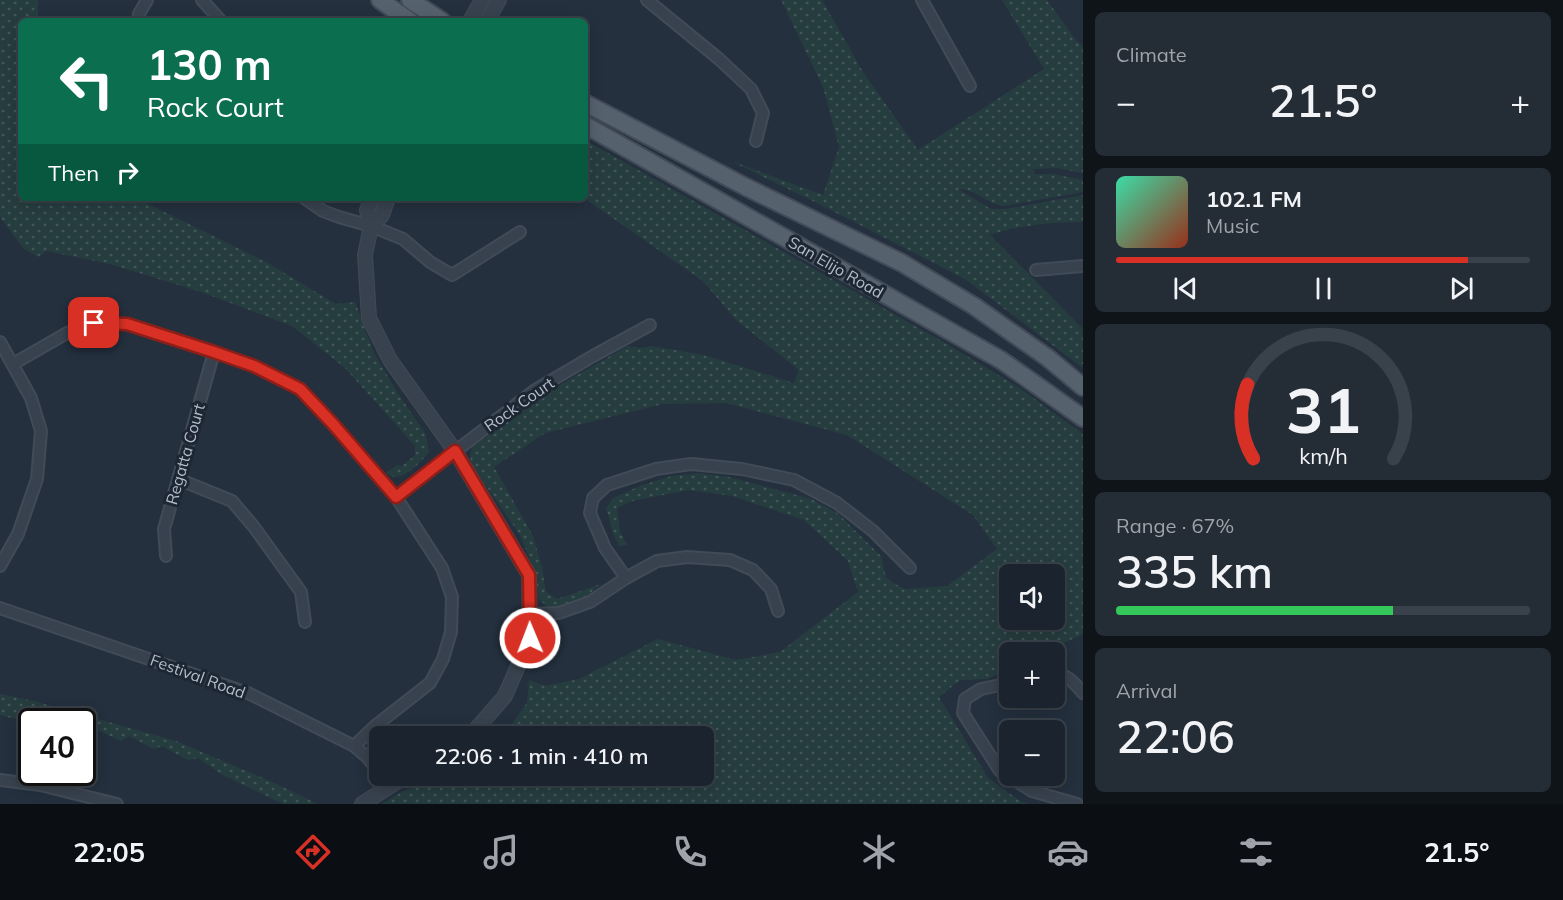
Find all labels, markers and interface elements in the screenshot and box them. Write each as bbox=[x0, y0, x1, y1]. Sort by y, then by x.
text: 130 m bbox=[147, 38, 272, 91]
icon: left bbox=[48, 42, 126, 120]
text: Climate bbox=[1116, 42, 1187, 67]
text: 21.5° bbox=[1269, 72, 1377, 128]
text: − bbox=[1116, 81, 1136, 122]
text: + bbox=[1510, 81, 1530, 122]
text: Rock Court bbox=[147, 90, 284, 124]
icon: right bbox=[111, 156, 144, 189]
text: Then bbox=[48, 159, 99, 187]
text: 102.1 FM bbox=[1206, 185, 1302, 213]
text: Music bbox=[1206, 213, 1259, 238]
street label: San Elijo Road bbox=[785, 232, 887, 302]
icon: previous bbox=[1169, 272, 1202, 305]
icon: pause bbox=[1307, 272, 1340, 305]
icon: next bbox=[1445, 272, 1478, 305]
pin bbox=[68, 297, 119, 348]
icon: arrive bbox=[77, 306, 110, 339]
text: 31 bbox=[1286, 370, 1360, 449]
street label: Rock Court bbox=[480, 372, 558, 435]
street label: Regatta Court bbox=[161, 401, 209, 507]
text: km/h bbox=[1299, 442, 1347, 469]
text: Range · 67% bbox=[1116, 513, 1234, 538]
text: 335 km bbox=[1116, 543, 1273, 599]
map controls bbox=[999, 564, 1065, 786]
button: sound bbox=[999, 564, 1065, 630]
position arrow bbox=[498, 606, 562, 670]
button: + bbox=[999, 642, 1065, 708]
street label: Festival Road bbox=[148, 650, 248, 702]
text: Arrival bbox=[1116, 678, 1177, 703]
speed limit sign: 40 bbox=[18, 708, 96, 786]
text: 22:06 bbox=[1116, 708, 1235, 764]
button: − bbox=[999, 720, 1065, 786]
text: 22:06 · 1 min · 410 m bbox=[434, 742, 649, 770]
icon: directions bbox=[292, 831, 334, 873]
icon: music bbox=[480, 831, 522, 873]
icon: phone bbox=[669, 831, 711, 873]
icon: climate bbox=[858, 831, 900, 873]
icon: car bbox=[1047, 831, 1089, 873]
icon: filters bbox=[1235, 831, 1277, 873]
text: 22:05 bbox=[73, 835, 145, 869]
text: 21.5° bbox=[1424, 835, 1490, 869]

